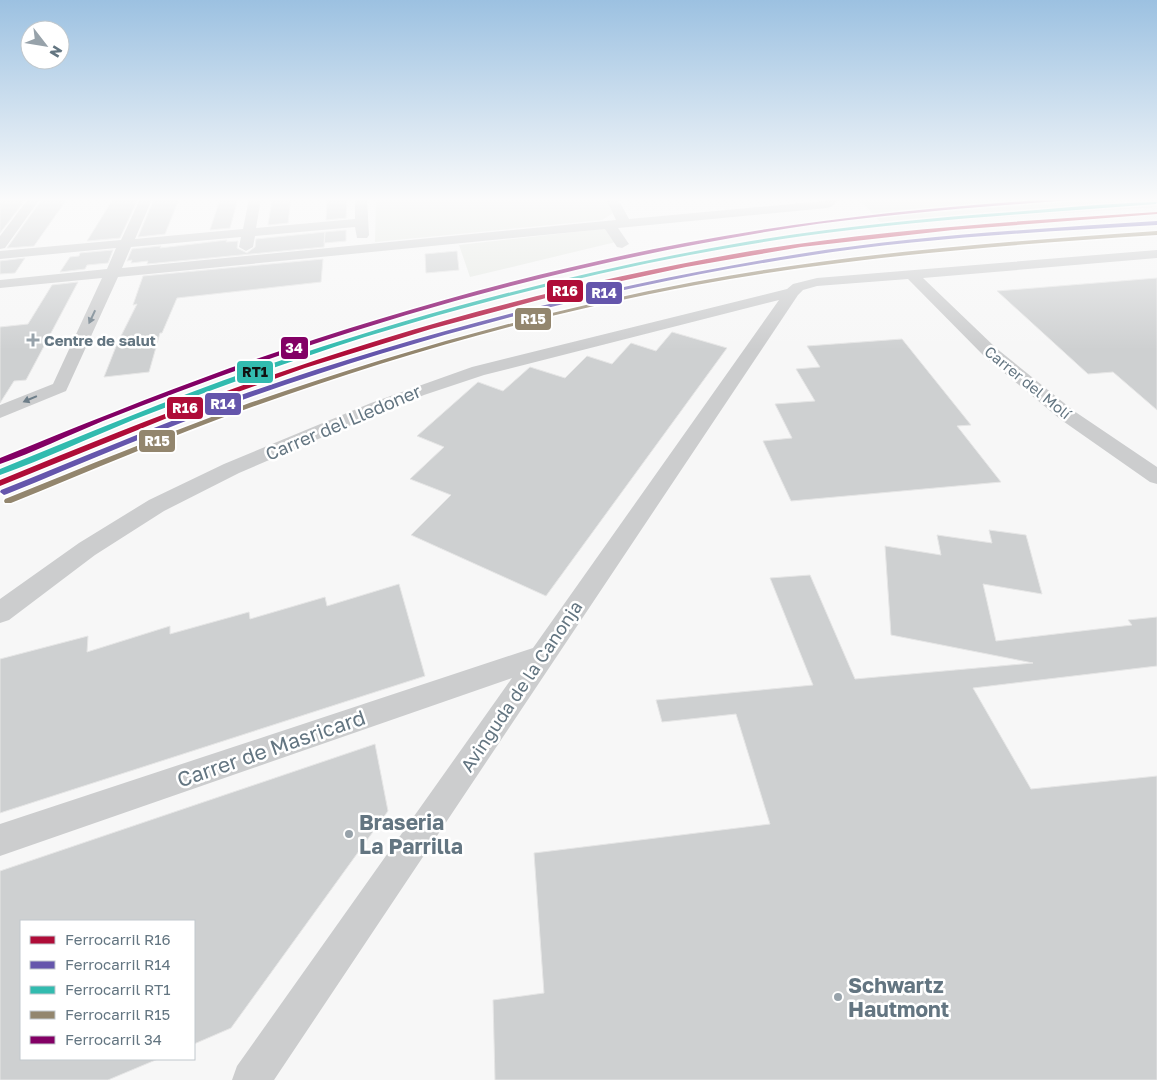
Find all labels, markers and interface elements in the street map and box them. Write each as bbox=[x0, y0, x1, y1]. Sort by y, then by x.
north arrow bbox=[20, 20, 70, 70]
text: N bbox=[47, 43, 67, 61]
line badge: R16 bbox=[546, 279, 584, 303]
line badge: R14 bbox=[585, 281, 623, 305]
text: R16 bbox=[552, 282, 578, 299]
text: R14 bbox=[591, 284, 617, 301]
line badge: R15 bbox=[514, 307, 552, 331]
one-way arrow bbox=[88, 310, 96, 324]
text: R15 bbox=[520, 310, 546, 327]
place label: Centre de salut bbox=[44, 331, 156, 349]
marker: Centre de salut bbox=[26, 333, 40, 347]
line badge: 34 bbox=[280, 336, 309, 360]
text: 34 bbox=[285, 339, 303, 356]
street label: Carrer del Molí bbox=[981, 342, 1076, 423]
line badge: RT1 bbox=[236, 360, 274, 384]
text: RT1 bbox=[242, 363, 268, 380]
street label: Carrer del Lledoner bbox=[262, 379, 424, 465]
line badge: R14 bbox=[204, 392, 242, 416]
text: R14 bbox=[210, 395, 236, 412]
one-way arrow bbox=[23, 396, 37, 404]
line badge: R16 bbox=[166, 396, 204, 420]
text: R16 bbox=[172, 399, 198, 416]
line badge: R15 bbox=[138, 429, 176, 453]
text: R15 bbox=[144, 432, 170, 449]
street label: Avinguda de la Canonja bbox=[456, 596, 586, 776]
street label: Carrer de Masricard bbox=[173, 704, 369, 792]
place label: Braseria La Parrilla bbox=[359, 809, 463, 859]
marker: Braseria La Parrilla bbox=[343, 828, 355, 840]
legend bbox=[20, 920, 195, 1060]
text: Ferrocarril R16 bbox=[65, 930, 171, 948]
text: Ferrocarril R14 bbox=[65, 955, 171, 973]
place label: Schwartz Hautmont bbox=[848, 972, 949, 1022]
text: Ferrocarril RT1 bbox=[65, 980, 171, 998]
marker: Schwartz Hautmont bbox=[832, 991, 844, 1003]
text: Ferrocarril R15 bbox=[65, 1005, 170, 1023]
text: Ferrocarril 34 bbox=[65, 1030, 162, 1048]

